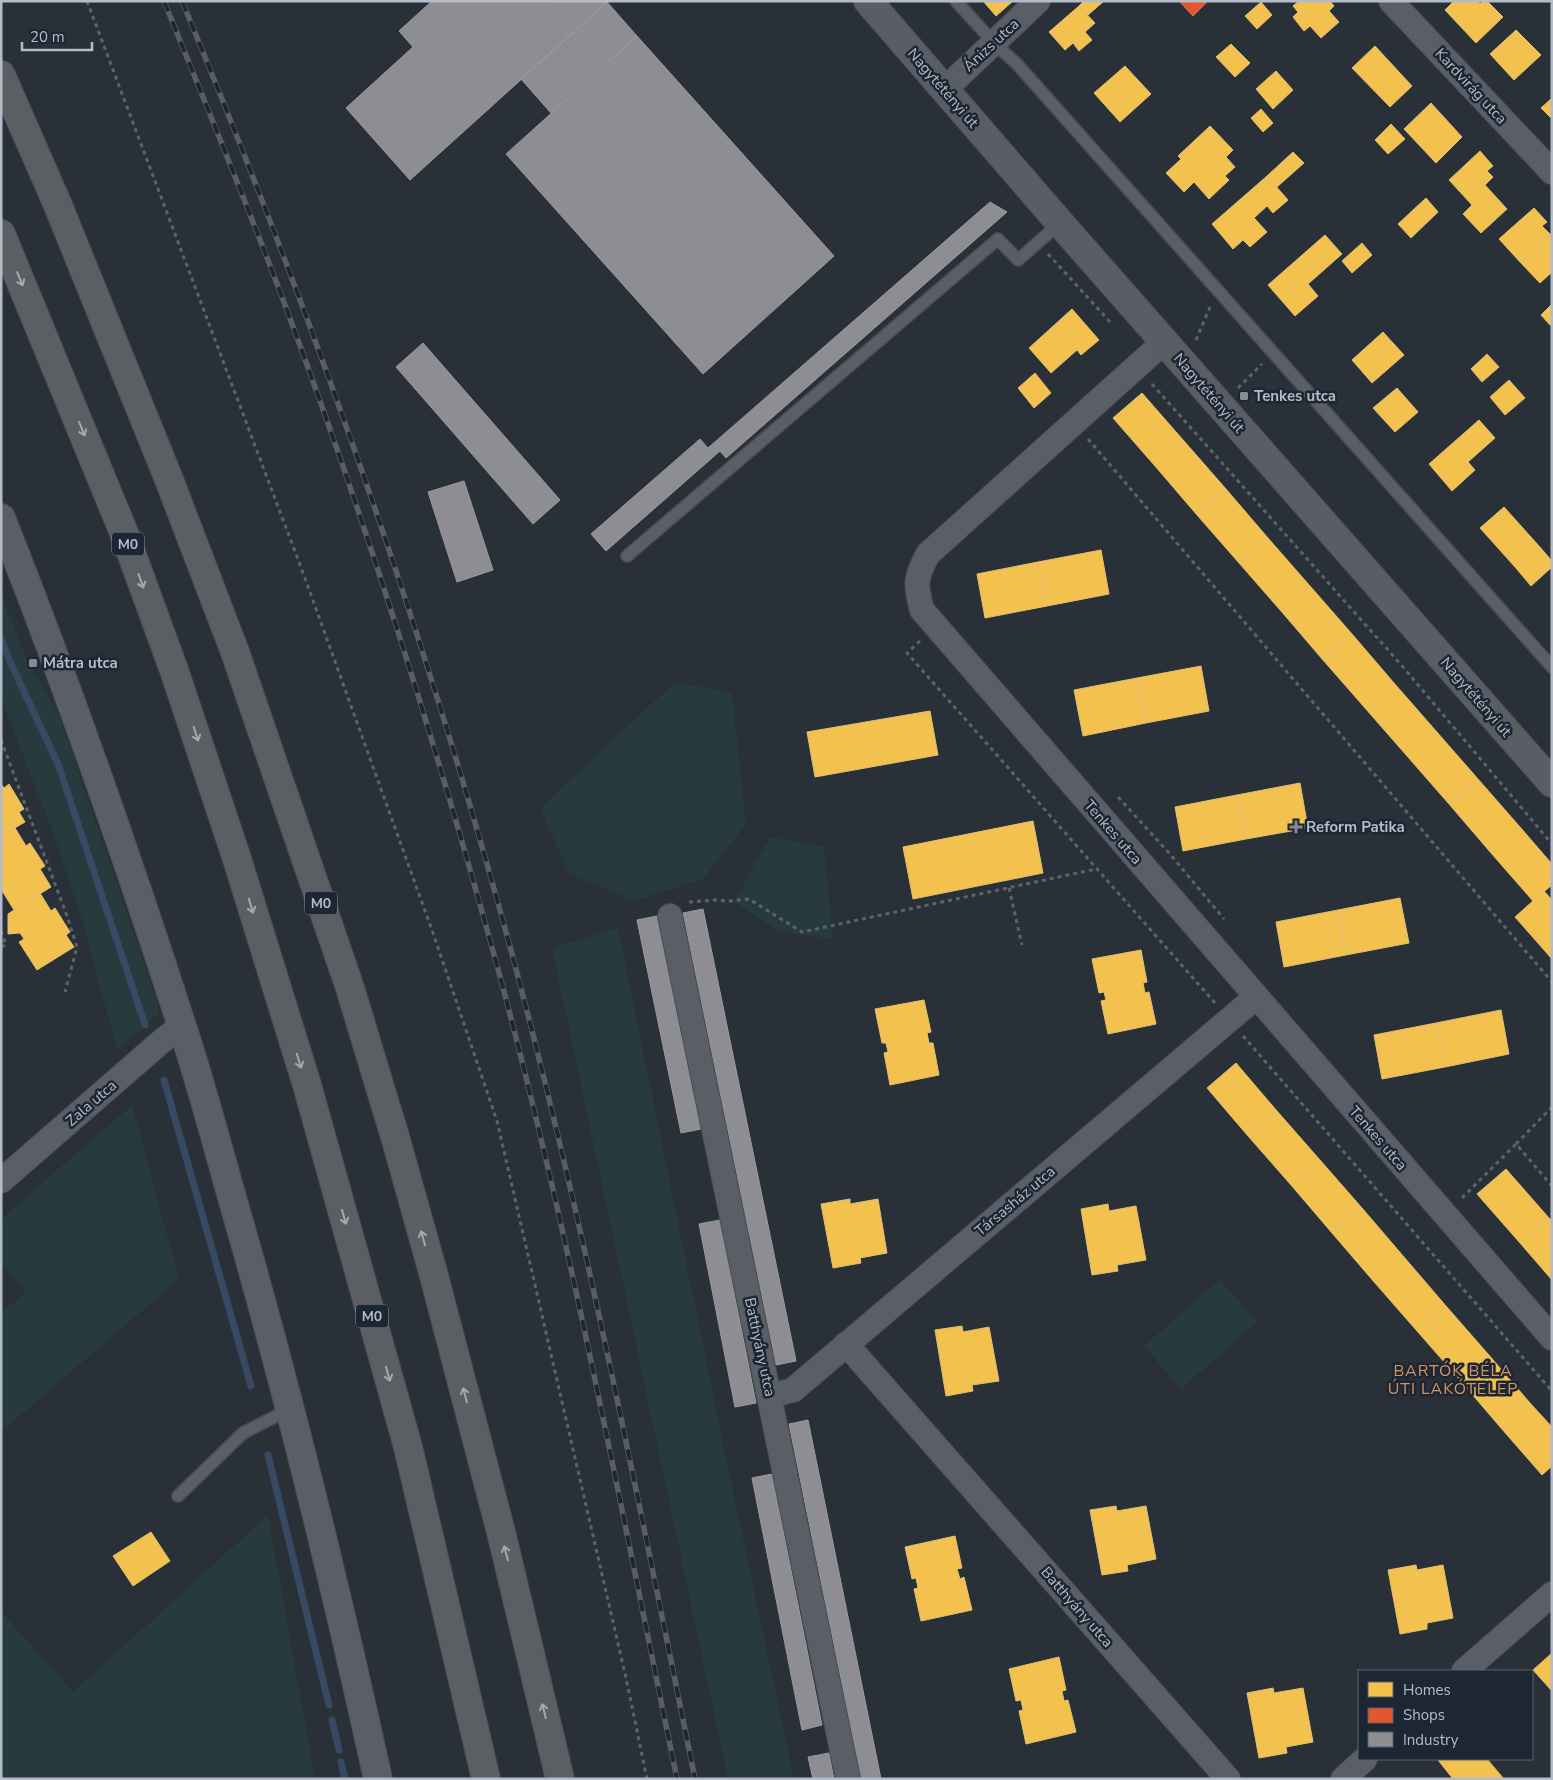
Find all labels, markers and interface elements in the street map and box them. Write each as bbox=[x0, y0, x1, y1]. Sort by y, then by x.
street label: Ánizs utca bbox=[959, 14, 1023, 76]
scale bar bbox=[22, 20, 92, 52]
text: 20 m bbox=[30, 27, 65, 47]
street label: Nagytétényi út bbox=[903, 44, 984, 133]
street label: Kardvirág utca bbox=[1431, 44, 1511, 128]
one-way arrow bbox=[16, 271, 25, 286]
street label: Nagytétényi út bbox=[1169, 349, 1250, 438]
place label: Tenkes utca bbox=[1254, 386, 1336, 406]
marker: Tenkes utca bbox=[1238, 390, 1250, 402]
one-way arrow bbox=[78, 421, 87, 436]
road number: M0 bbox=[112, 532, 144, 556]
one-way arrow bbox=[137, 572, 146, 588]
place label: Mátra utca bbox=[43, 653, 118, 673]
street label: Nagytétényi út bbox=[1436, 653, 1517, 742]
marker: Mátra utca bbox=[27, 657, 39, 669]
one-way arrow bbox=[191, 726, 201, 742]
street label: Tenkes utca bbox=[1079, 796, 1147, 868]
place label: Reform Patika bbox=[1306, 817, 1405, 837]
marker: Reform Patika bbox=[1290, 821, 1302, 833]
road number: M0 bbox=[305, 891, 337, 914]
one-way arrow bbox=[247, 898, 257, 914]
one-way arrow bbox=[295, 1053, 305, 1069]
street label: Zala utca bbox=[61, 1075, 121, 1131]
street label: Tenkes utca bbox=[1344, 1102, 1412, 1174]
street label: Társasház utca bbox=[971, 1161, 1059, 1241]
one-way arrow bbox=[340, 1209, 349, 1225]
one-way arrow bbox=[418, 1231, 428, 1247]
street label: Batthyány utca bbox=[740, 1296, 780, 1398]
road number: M0 bbox=[356, 1304, 388, 1328]
district label: BARTÓK BÉLA ÚTI LAKÓTELEP bbox=[1388, 1360, 1518, 1400]
one-way arrow bbox=[384, 1366, 393, 1382]
one-way arrow bbox=[460, 1388, 469, 1404]
one-way arrow bbox=[500, 1545, 510, 1561]
street label: Batthyány utca bbox=[1036, 1562, 1118, 1652]
legend bbox=[1358, 1670, 1533, 1760]
text: Homes bbox=[1403, 1680, 1451, 1700]
one-way arrow bbox=[539, 1703, 548, 1719]
text: Shops bbox=[1403, 1705, 1445, 1725]
text: Industry bbox=[1403, 1730, 1459, 1750]

